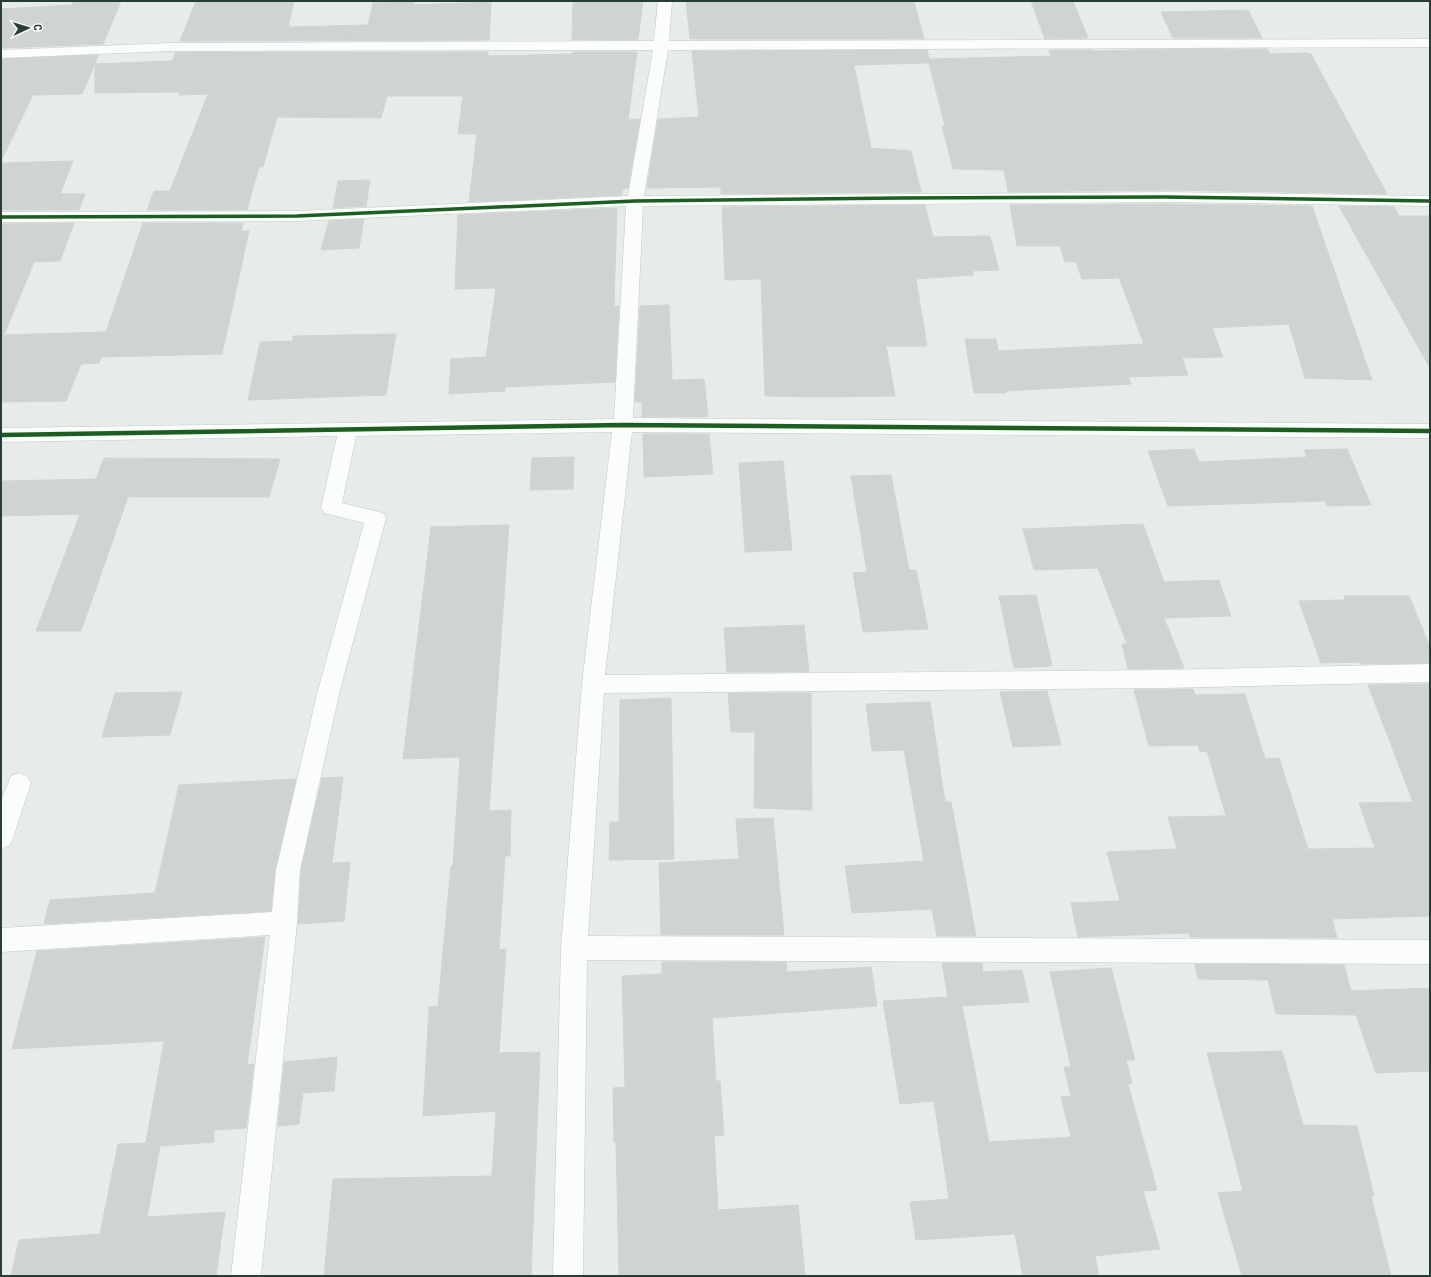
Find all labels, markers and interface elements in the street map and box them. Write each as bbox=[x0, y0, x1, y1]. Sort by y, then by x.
north arrow bbox=[8, 8, 48, 48]
text: С bbox=[31, 24, 44, 31]

